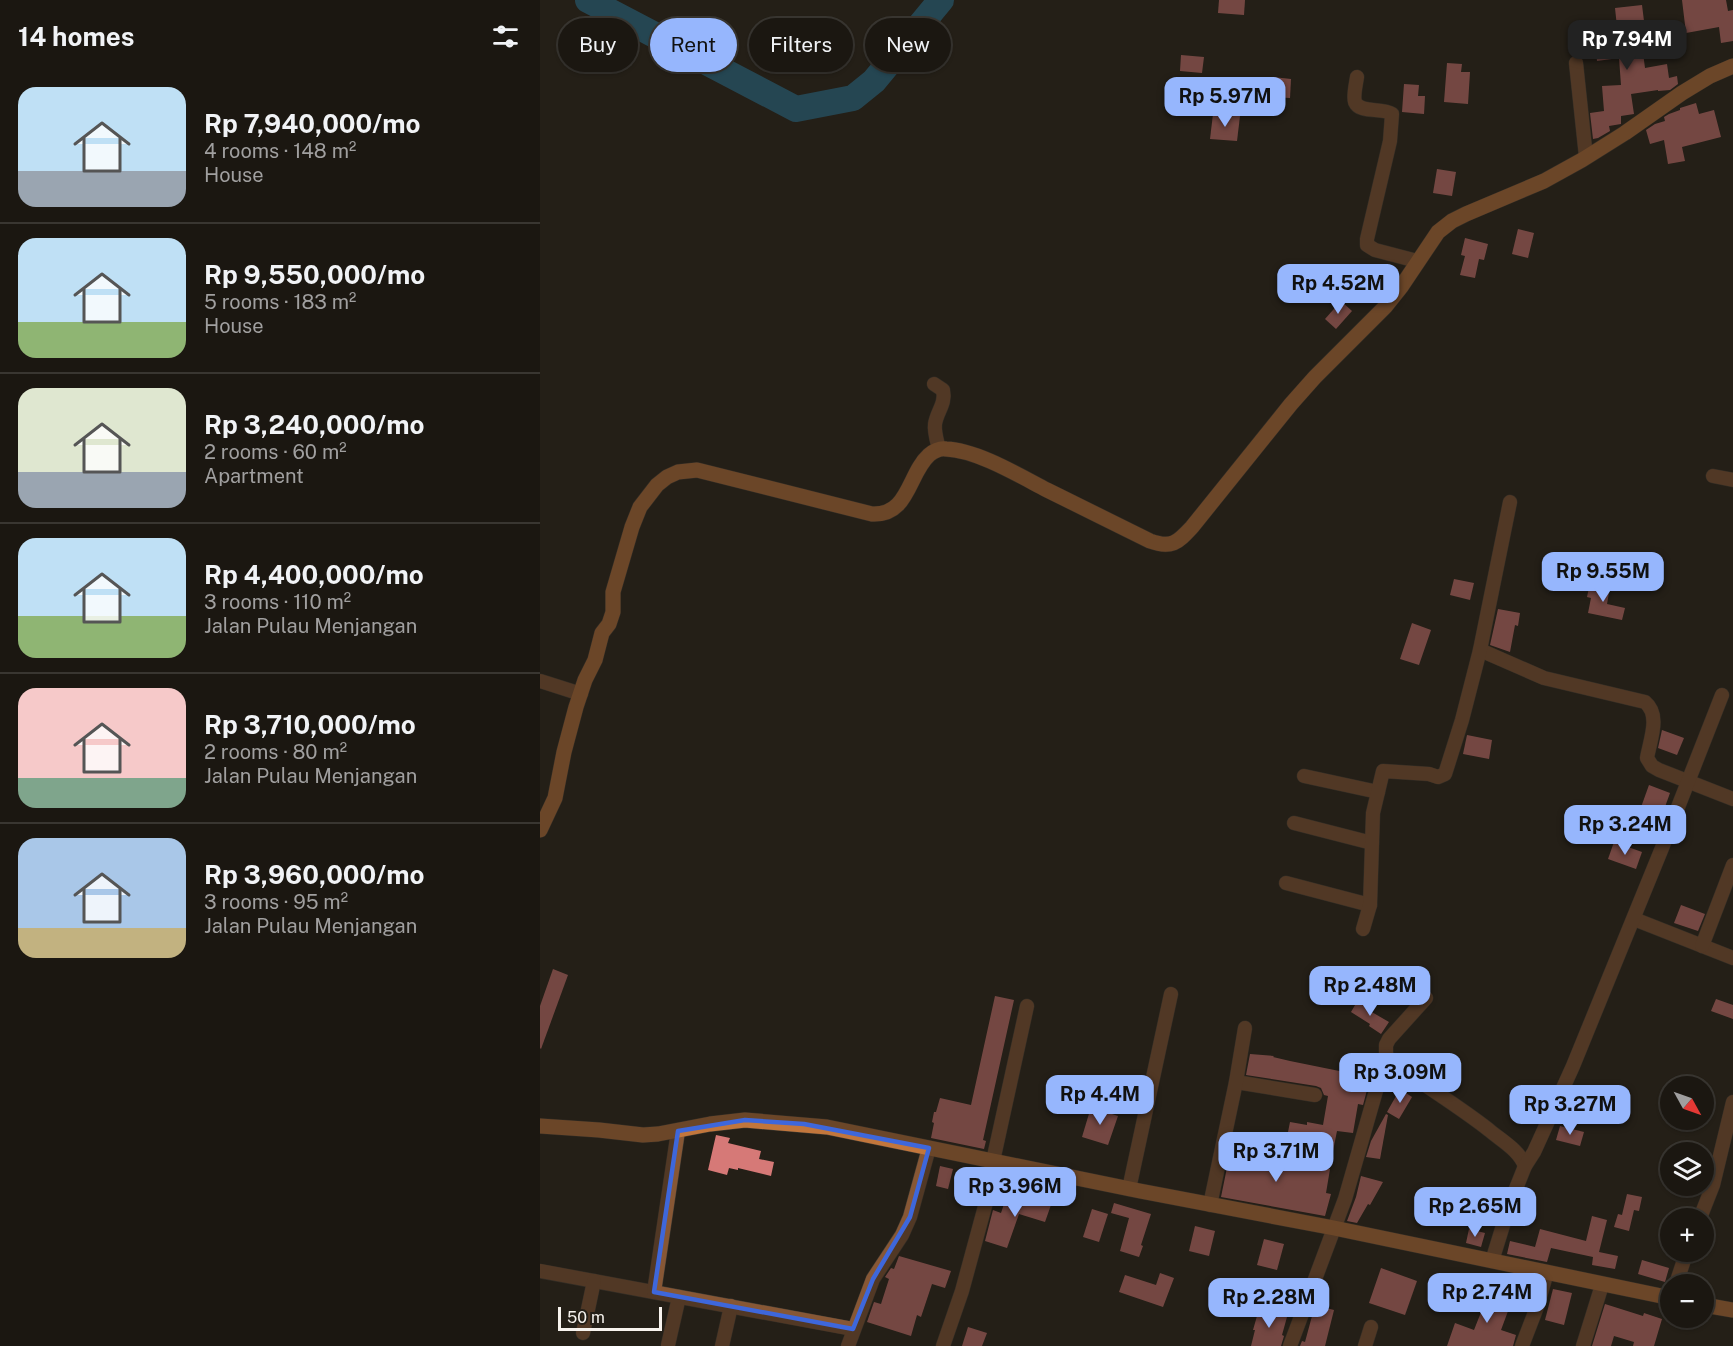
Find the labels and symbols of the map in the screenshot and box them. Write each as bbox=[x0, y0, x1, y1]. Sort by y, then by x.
pin: Rp 7.94M bbox=[1565, 20, 1689, 71]
pin: Rp 5.97M bbox=[1163, 77, 1287, 128]
pin: Rp 4.52M bbox=[1276, 264, 1400, 315]
pin: Rp 9.55M bbox=[1541, 552, 1665, 603]
pin: Rp 3.24M bbox=[1563, 805, 1687, 856]
pin: Rp 2.48M bbox=[1308, 966, 1432, 1017]
pin: Rp 3.09M bbox=[1338, 1053, 1462, 1104]
pin: Rp 4.4M bbox=[1045, 1075, 1155, 1126]
north arrow bbox=[1660, 1076, 1714, 1130]
pin: Rp 3.27M bbox=[1508, 1085, 1632, 1136]
pin: Rp 3.71M bbox=[1214, 1132, 1338, 1183]
pin: Rp 3.96M bbox=[953, 1167, 1077, 1218]
pin: Rp 2.65M bbox=[1413, 1187, 1537, 1238]
pin: Rp 2.74M bbox=[1425, 1273, 1549, 1324]
pin: Rp 2.28M bbox=[1207, 1278, 1331, 1329]
scale bar bbox=[558, 1304, 662, 1332]

